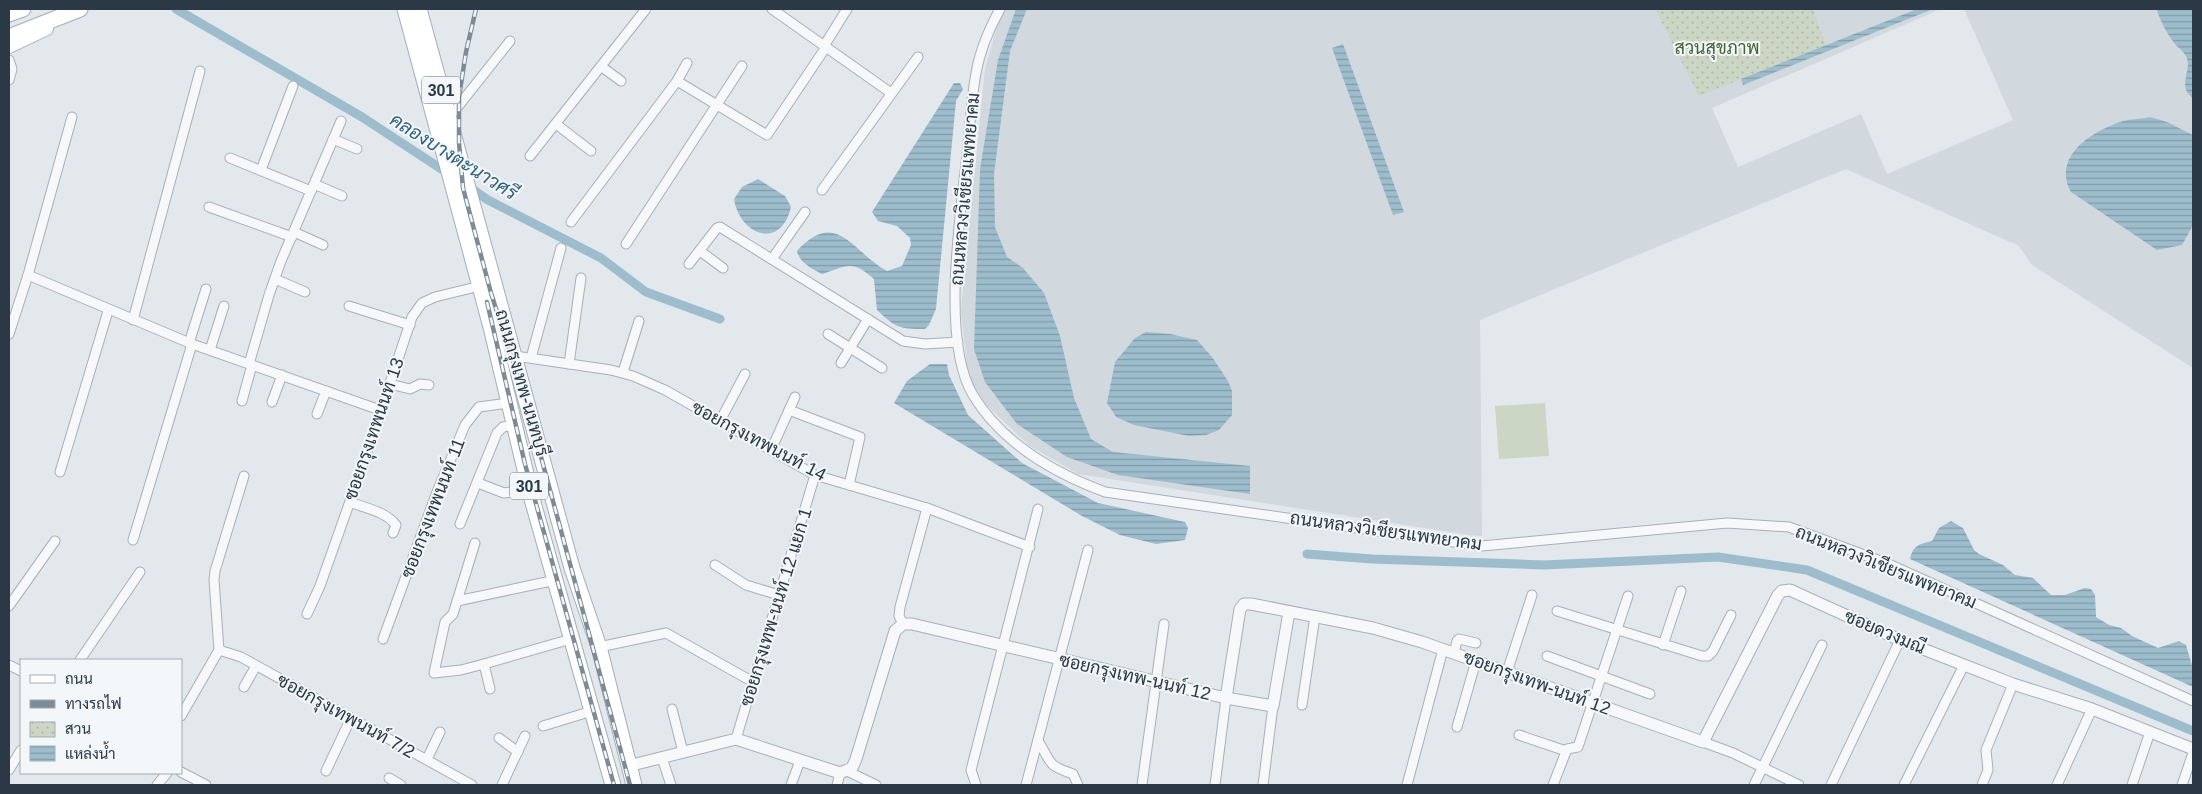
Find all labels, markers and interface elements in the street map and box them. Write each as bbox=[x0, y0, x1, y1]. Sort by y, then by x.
park label: สวนสุขภาพ bbox=[1674, 38, 1760, 60]
road number: 301 bbox=[422, 76, 460, 104]
street label: ถนนหลวงวิเชียรแพทยาคม bbox=[944, 91, 983, 286]
water label: คลองบางตะนาวศรี bbox=[386, 107, 523, 204]
street label: ถนนกรุงเทพ-นนทบุรี bbox=[490, 306, 556, 460]
street label: ซอยกรุงเทพนนท์ 13 bbox=[337, 354, 410, 504]
street label: ซอยกรุงเทพนนท์ 14 bbox=[687, 394, 831, 487]
street label: ซอยกรุงเทพนนท์ 11 bbox=[394, 434, 471, 581]
road number: 301 bbox=[510, 472, 548, 500]
street label: ซอยกรุงเทพ-นนท์ 12 แยก 1 bbox=[733, 504, 818, 709]
street label: ถนนหลวงวิเชียรแพทยาคม bbox=[1289, 505, 1484, 554]
street label: ถนนหลวงวิเชียรแพทยาคม bbox=[1793, 519, 1981, 613]
street label: ซอยดวงมณี bbox=[1842, 603, 1930, 658]
street label: ซอยกรุงเทพ-นนท์ 12 bbox=[1460, 644, 1614, 721]
street label: ซอยกรุงเทพ-นนท์ 12 bbox=[1057, 647, 1214, 706]
legend bbox=[20, 659, 182, 774]
street label: ซอยกรุงเทพนนท์ 7/2 bbox=[273, 667, 420, 764]
text: ถนน bbox=[65, 670, 93, 687]
text: ทางรถไฟ bbox=[65, 694, 122, 712]
text: สวน bbox=[65, 720, 91, 737]
text: แหล่งน้ำ bbox=[65, 741, 116, 762]

